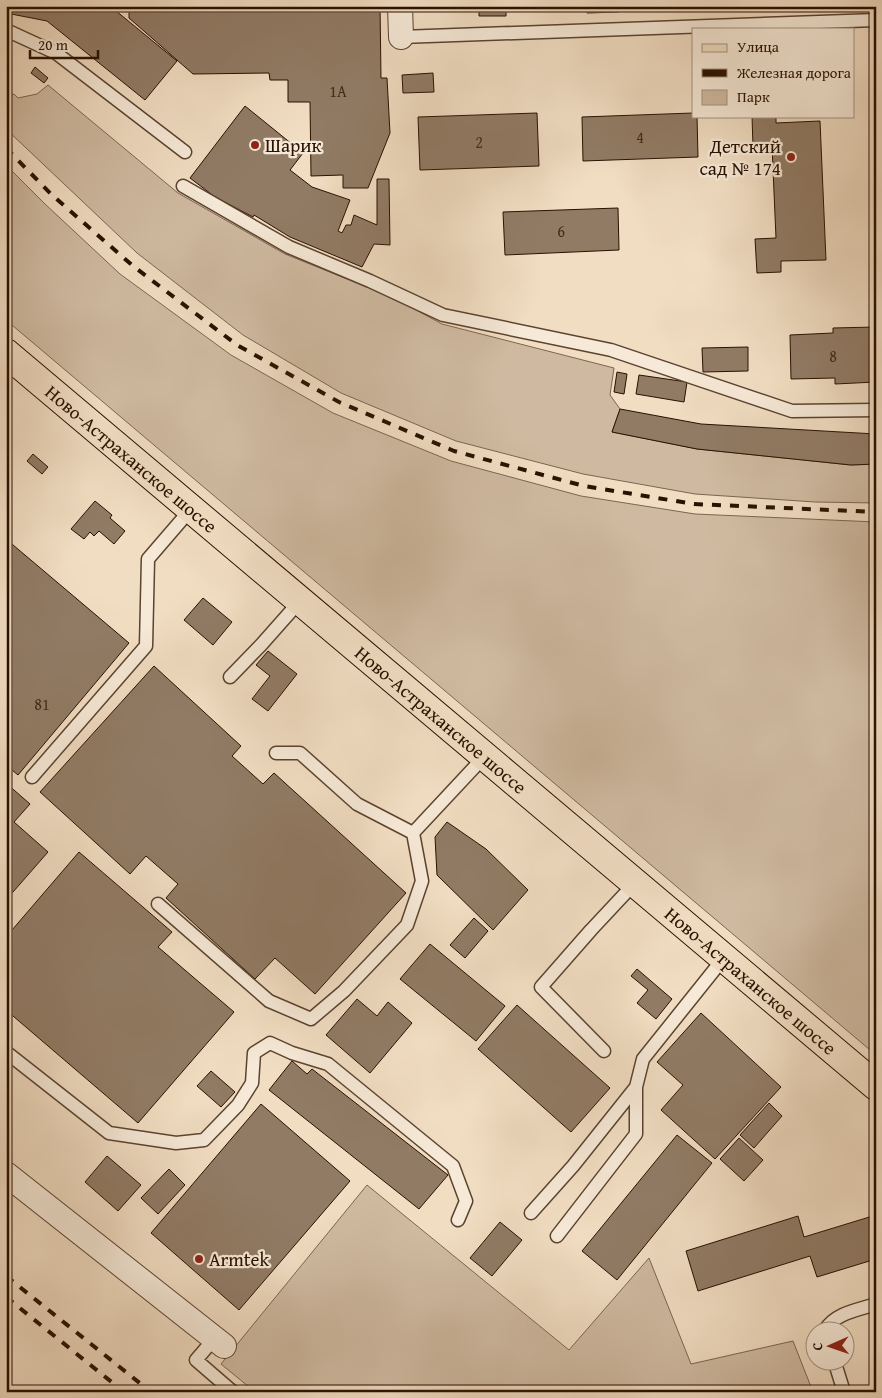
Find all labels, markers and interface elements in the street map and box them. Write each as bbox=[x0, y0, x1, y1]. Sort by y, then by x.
scale bar bbox=[30, 28, 98, 60]
legend bbox=[692, 28, 854, 118]
text: 20 m bbox=[38, 34, 69, 55]
text: Улица bbox=[737, 36, 780, 57]
text: Железная дорога bbox=[736, 62, 852, 83]
house number: 1А bbox=[329, 79, 347, 103]
text: Парк bbox=[737, 86, 770, 107]
house number: 4 bbox=[636, 125, 644, 149]
house number: 2 bbox=[475, 130, 483, 154]
place label: Шарик bbox=[265, 131, 321, 159]
place label: Детский сад № 174 bbox=[699, 132, 781, 182]
marker: Шарик bbox=[249, 139, 261, 151]
marker: Детский сад № 174 bbox=[785, 151, 797, 163]
house number: 6 bbox=[557, 219, 565, 243]
house number: 8 bbox=[829, 344, 837, 368]
street label: Ново-Астраханское шоссе bbox=[39, 378, 224, 539]
street label: Ново-Астраханское шоссе bbox=[349, 639, 533, 800]
house number: 81 bbox=[34, 692, 50, 716]
street label: Ново-Астраханское шоссе bbox=[659, 900, 843, 1061]
place label: Armtek bbox=[209, 1245, 269, 1273]
marker: Armtek bbox=[193, 1253, 205, 1265]
north arrow bbox=[804, 1320, 854, 1370]
text: С bbox=[807, 1342, 827, 1351]

